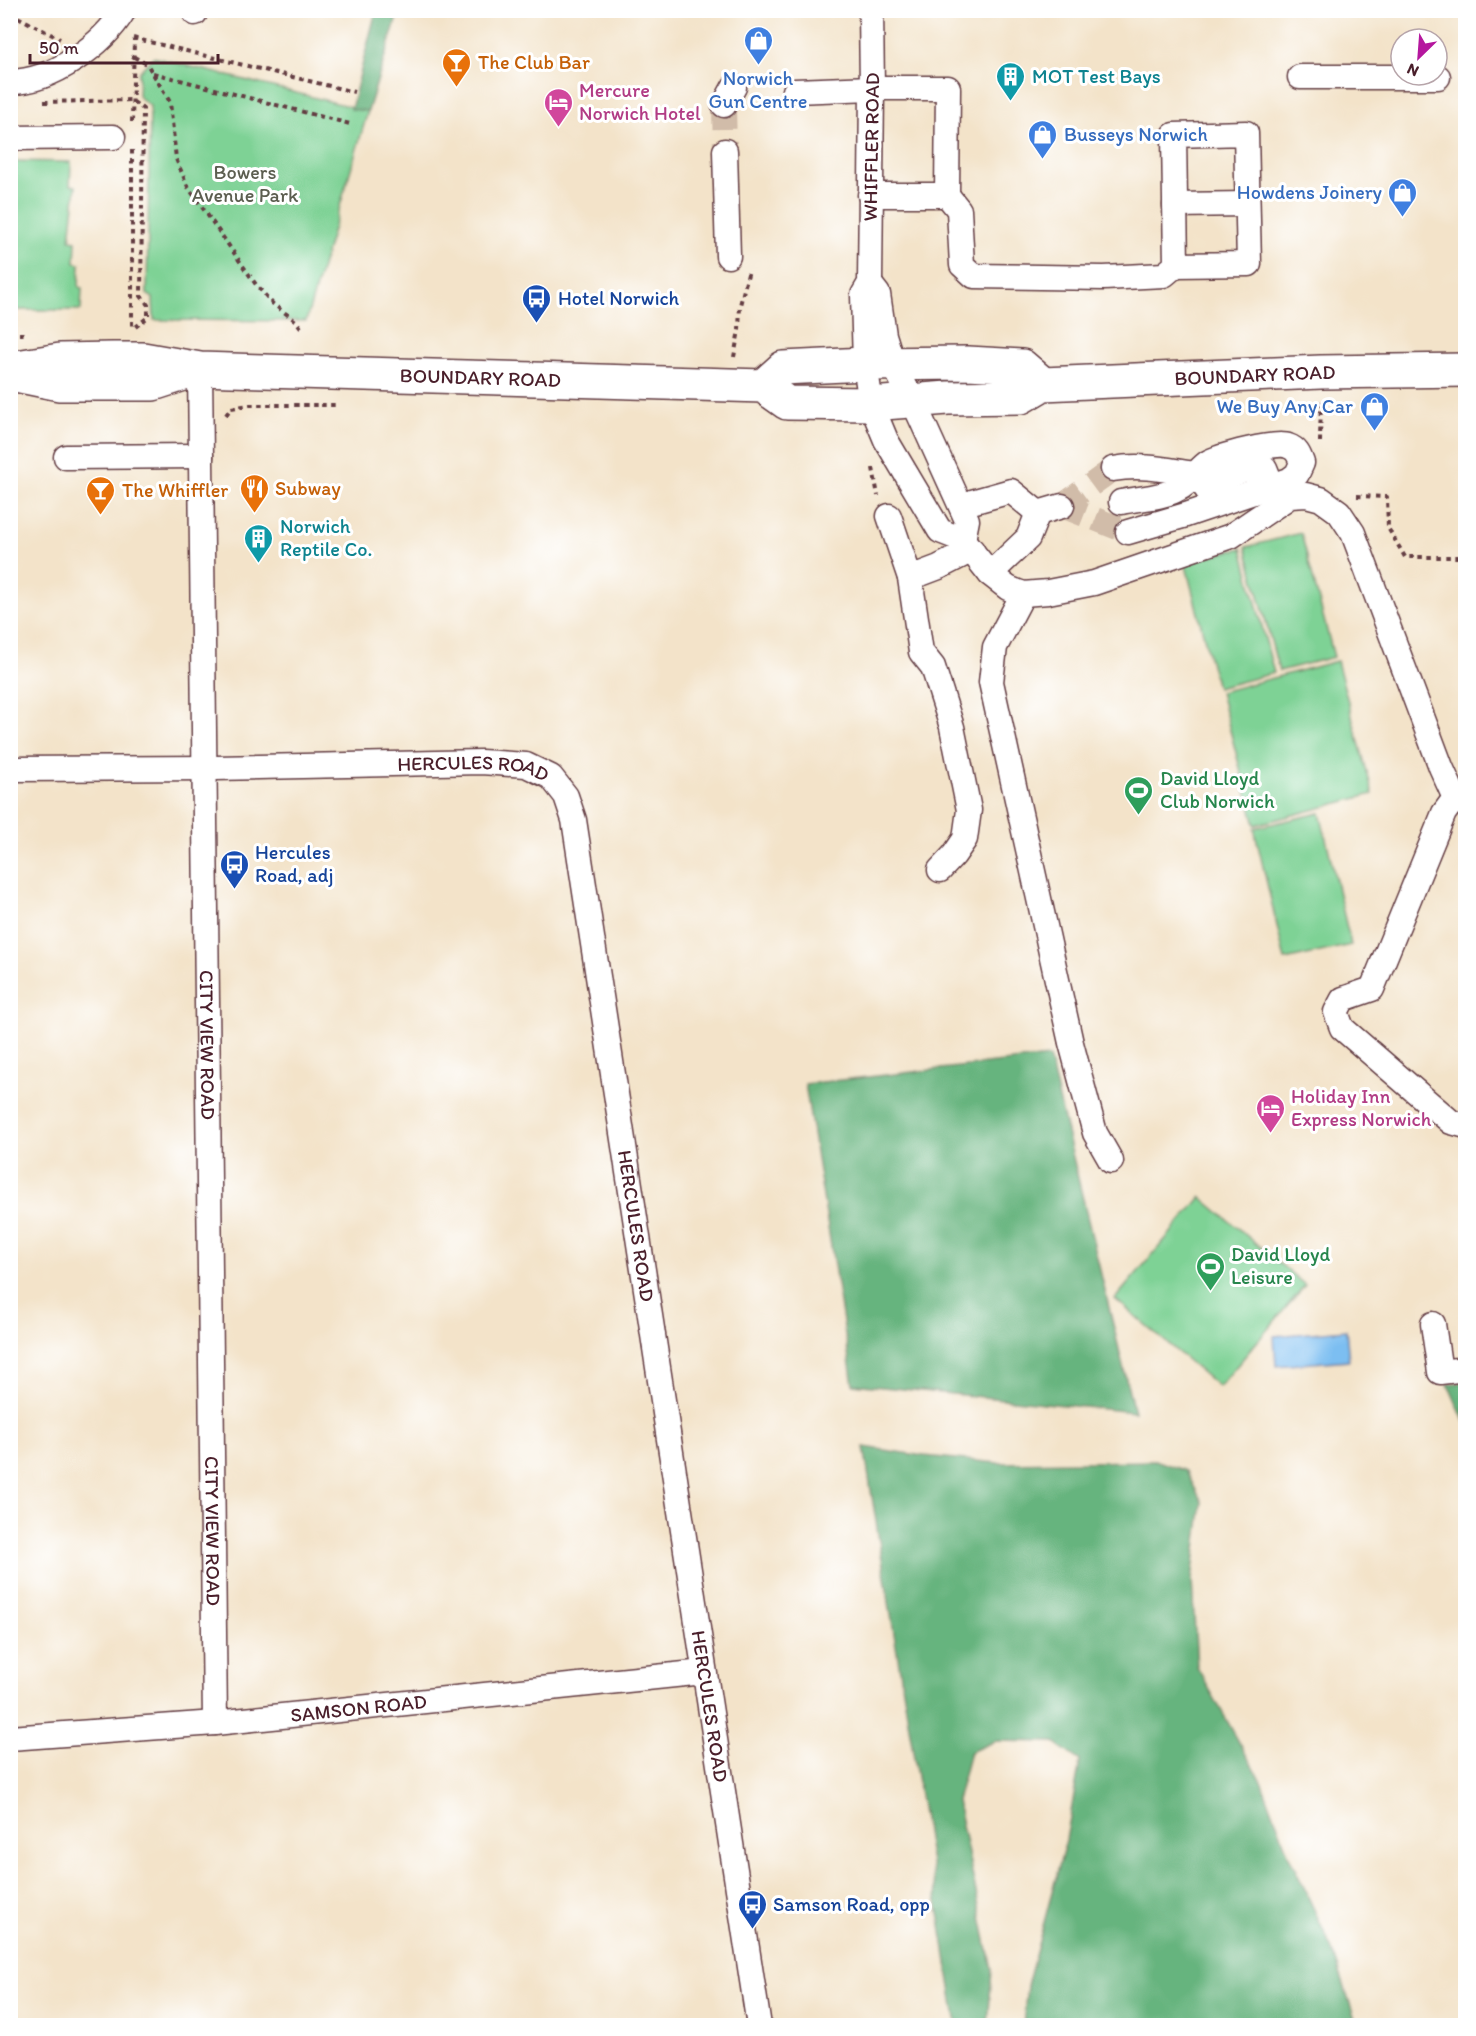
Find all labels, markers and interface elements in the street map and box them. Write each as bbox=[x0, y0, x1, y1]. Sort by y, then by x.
shop icon: Norwich Gun Centre bbox=[742, 24, 774, 66]
scale bar bbox=[30, 27, 218, 65]
north arrow bbox=[1389, 27, 1449, 87]
text: 50 m bbox=[39, 37, 79, 59]
bar icon: The Club Bar bbox=[441, 46, 473, 88]
place label: The Club Bar bbox=[478, 50, 590, 74]
text: N bbox=[1404, 59, 1422, 81]
building icon: MOT Test Bays bbox=[995, 60, 1027, 102]
place label: MOT Test Bays bbox=[1032, 64, 1161, 88]
place label: Norwich Gun Centre bbox=[709, 66, 807, 113]
street label: WHIFFLER ROAD bbox=[858, 72, 884, 222]
place label: Mercure Norwich Hotel bbox=[579, 78, 701, 125]
hotel icon: Mercure Norwich Hotel bbox=[542, 86, 574, 128]
shop icon: Busseys Norwich bbox=[1027, 118, 1059, 160]
place label: Busseys Norwich bbox=[1064, 122, 1208, 146]
park label: Bowers Avenue Park bbox=[192, 160, 299, 207]
shop icon: Howdens Joinery bbox=[1387, 176, 1419, 218]
place label: Howdens Joinery bbox=[1237, 180, 1383, 204]
bus stop icon: Hotel Norwich bbox=[521, 282, 553, 324]
place label: Hotel Norwich bbox=[558, 286, 680, 310]
street label: BOUNDARY ROAD bbox=[1174, 360, 1335, 390]
street label: BOUNDARY ROAD bbox=[399, 363, 561, 392]
shop icon: We Buy Any Car bbox=[1358, 390, 1390, 432]
place label: We Buy Any Car bbox=[1216, 394, 1353, 418]
restaurant icon: Subway bbox=[238, 472, 270, 514]
bar icon: The Whiffler bbox=[85, 474, 117, 516]
place label: Subway bbox=[275, 476, 341, 500]
place label: The Whiffler bbox=[122, 478, 228, 502]
place label: Norwich Reptile Co. bbox=[280, 514, 373, 561]
building icon: Norwich Reptile Co. bbox=[243, 522, 275, 564]
street label: HERCULES ROAD bbox=[397, 750, 553, 786]
place label: David Lloyd Club Norwich bbox=[1160, 766, 1275, 813]
sports icon: David Lloyd Club Norwich bbox=[1123, 774, 1155, 816]
place label: Hercules Road, adj bbox=[255, 840, 333, 887]
bus stop icon: Hercules Road, adj bbox=[218, 848, 250, 890]
street label: CITY VIEW ROAD bbox=[195, 970, 220, 1120]
place label: Holiday Inn Express Norwich bbox=[1291, 1084, 1432, 1131]
hotel icon: Holiday Inn Express Norwich bbox=[1254, 1092, 1286, 1134]
street label: HERCULES ROAD bbox=[613, 1148, 660, 1303]
place label: David Lloyd Leisure bbox=[1231, 1242, 1330, 1289]
sports icon: David Lloyd Leisure bbox=[1194, 1250, 1226, 1292]
street label: CITY VIEW ROAD bbox=[200, 1456, 226, 1606]
street label: HERCULES ROAD bbox=[686, 1629, 733, 1784]
street label: SAMSON ROAD bbox=[289, 1689, 428, 1727]
bus stop icon: Samson Road, opp bbox=[736, 1888, 768, 1930]
place label: Samson Road, opp bbox=[773, 1892, 930, 1916]

